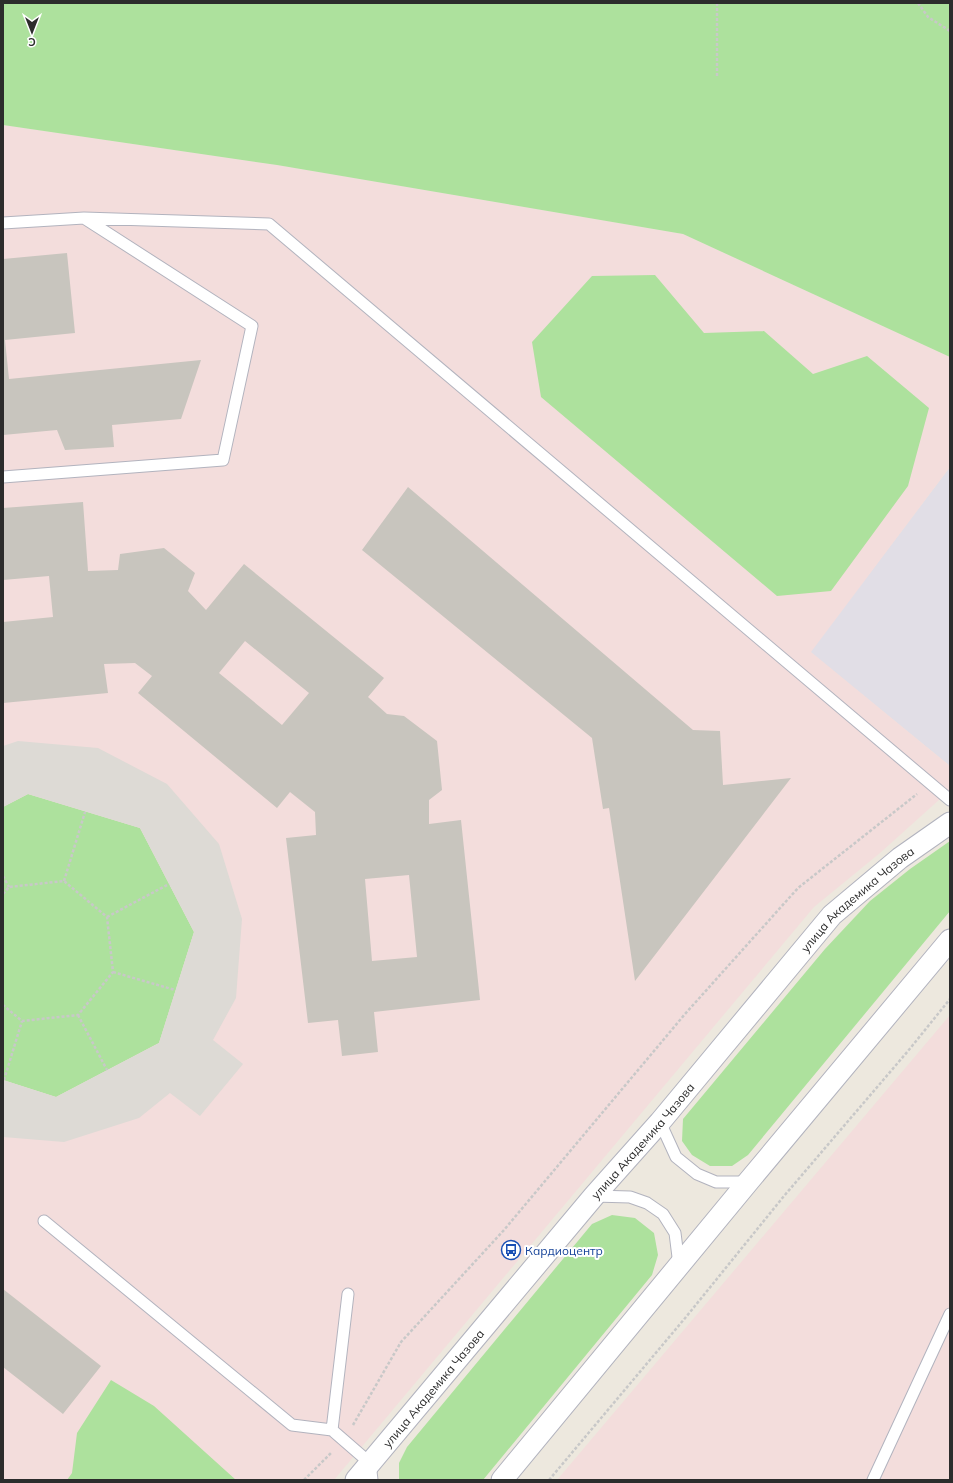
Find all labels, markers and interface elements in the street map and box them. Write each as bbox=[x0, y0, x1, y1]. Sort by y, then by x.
north arrow bbox=[12, 12, 52, 52]
text: С bbox=[28, 35, 36, 49]
street label: улица Академика Чазова bbox=[797, 843, 917, 955]
street label: улица Академика Чазова bbox=[587, 1079, 697, 1202]
bus stop icon: Кардиоцентр bbox=[500, 1239, 522, 1261]
place label: Кардиоцентр bbox=[525, 1243, 603, 1258]
street label: улица Академика Чазова bbox=[379, 1326, 487, 1450]

